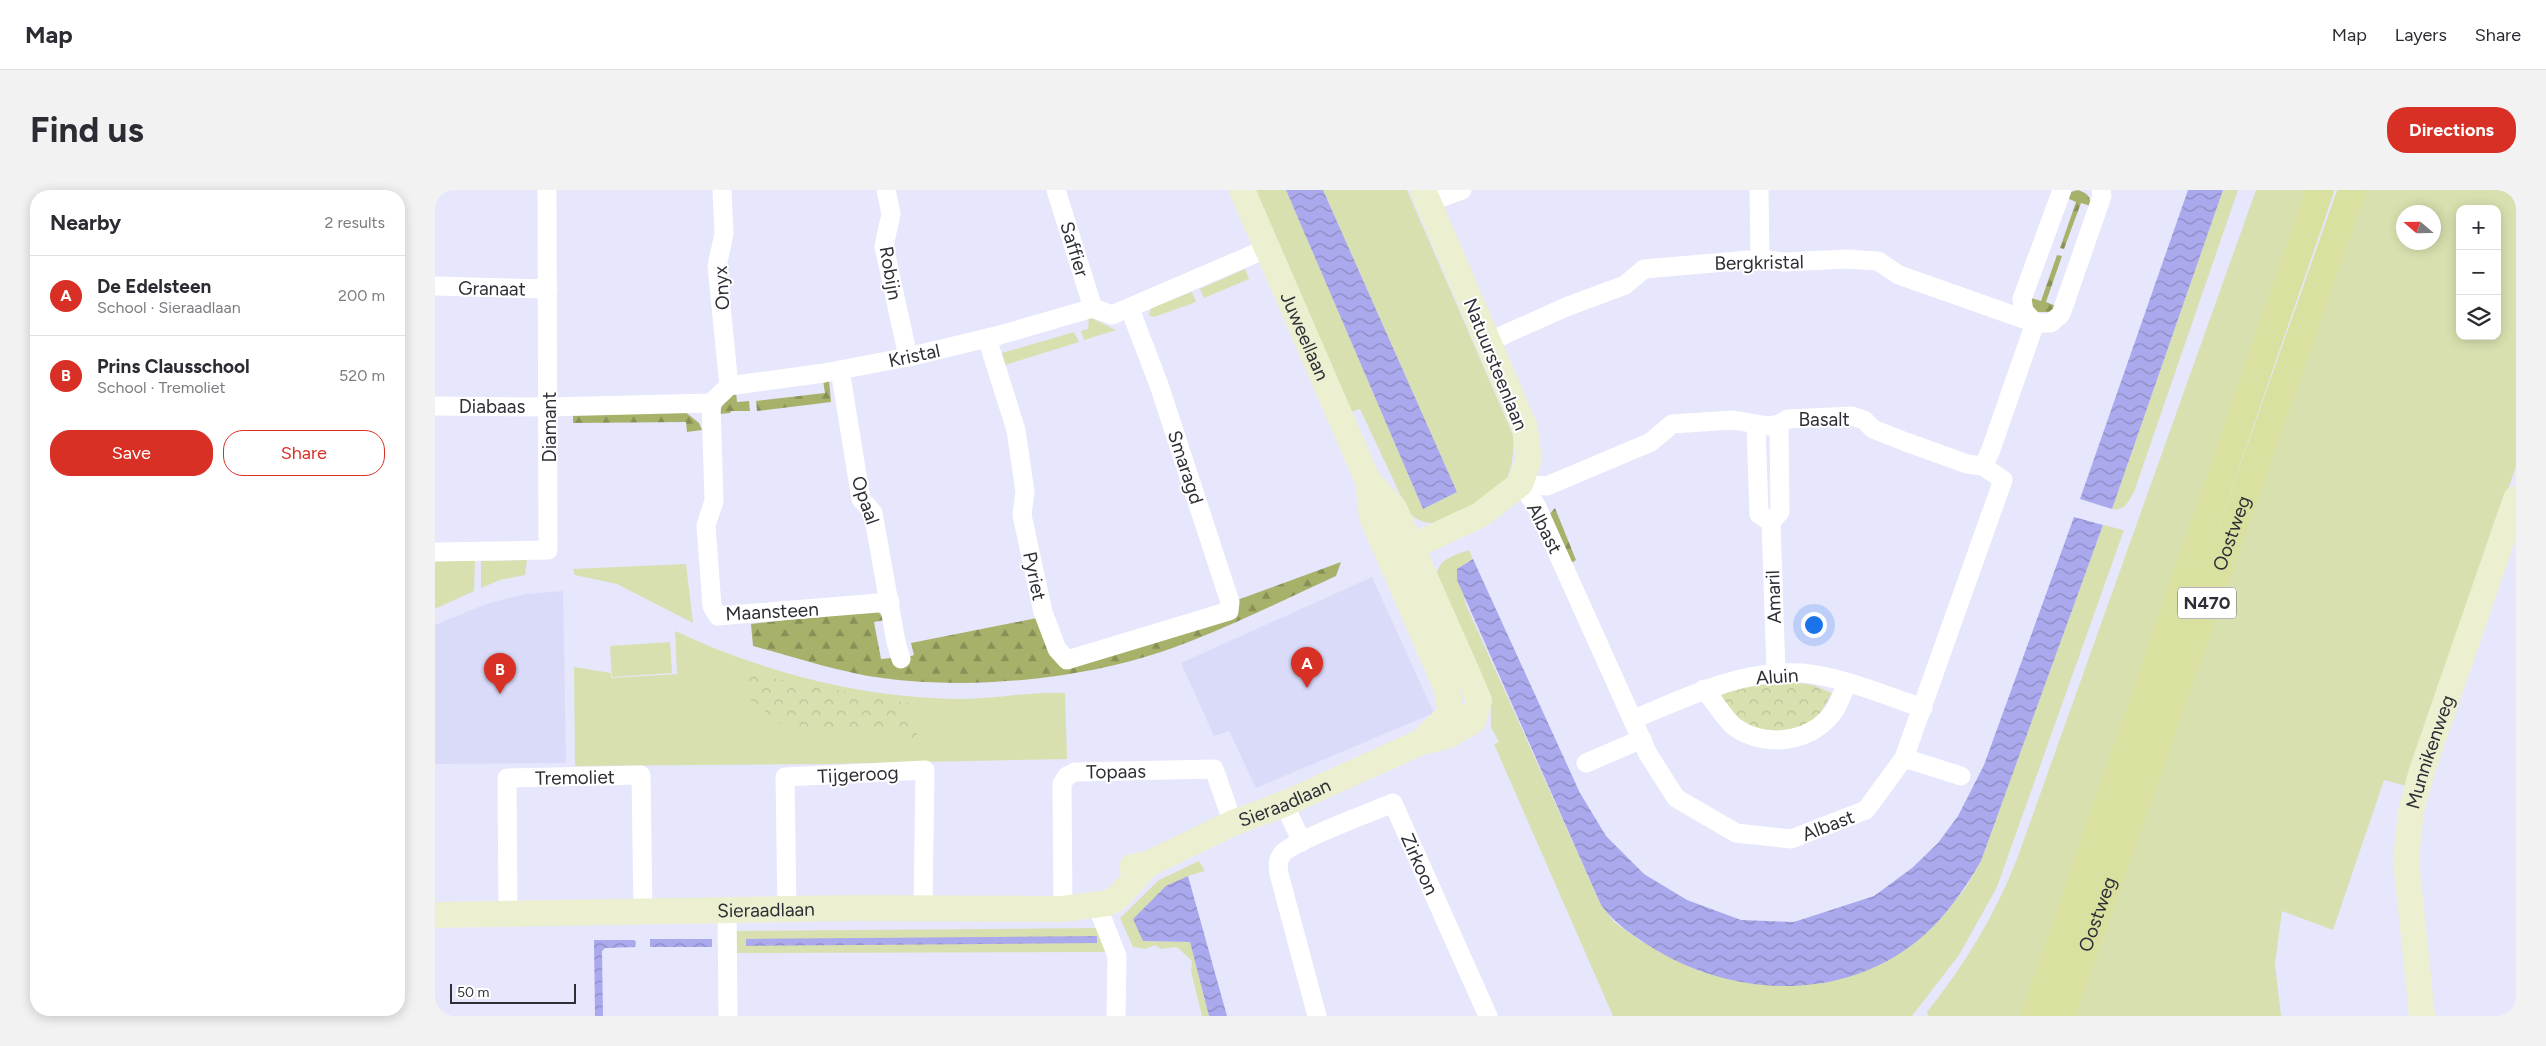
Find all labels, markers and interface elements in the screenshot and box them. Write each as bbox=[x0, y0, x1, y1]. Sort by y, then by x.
text: Map bbox=[25, 20, 73, 49]
text: Map bbox=[2332, 24, 2367, 46]
text: Layers bbox=[2395, 24, 2447, 46]
text: Share bbox=[2475, 24, 2521, 46]
button: Directions bbox=[2387, 107, 2516, 153]
text: Find us bbox=[30, 109, 144, 151]
north arrow bbox=[2396, 205, 2441, 250]
map controls bbox=[2456, 205, 2501, 340]
button: + bbox=[2456, 205, 2501, 250]
text: Nearby bbox=[50, 210, 121, 235]
text: 2 results bbox=[325, 213, 385, 232]
street label: Saffier bbox=[1055, 219, 1094, 280]
street label: Robijn bbox=[874, 244, 907, 302]
street label: Bergkristal bbox=[1714, 250, 1804, 275]
button: − bbox=[2456, 250, 2501, 295]
street label: Onyx bbox=[709, 265, 734, 311]
text: De Edelsteen bbox=[97, 275, 211, 298]
street label: Granaat bbox=[458, 276, 526, 301]
text: A bbox=[60, 286, 72, 305]
text: 200 m bbox=[338, 286, 385, 305]
street label: Juweellaan bbox=[1275, 288, 1334, 384]
street label: Natuursteenlaan bbox=[1459, 295, 1533, 434]
button: layers bbox=[2456, 295, 2501, 340]
text: School · Sieraadlaan bbox=[97, 298, 241, 317]
street label: Kristal bbox=[886, 339, 942, 372]
text: Prins Clausschool bbox=[97, 355, 250, 378]
text: B bbox=[61, 366, 71, 385]
text: 520 m bbox=[339, 366, 385, 385]
text: School · Tremoliet bbox=[97, 378, 226, 397]
street label: Diamant bbox=[538, 392, 561, 462]
street label: Diabaas bbox=[459, 395, 525, 418]
street label: Basalt bbox=[1798, 408, 1850, 431]
street label: Smaragd bbox=[1163, 427, 1208, 507]
button: Save bbox=[50, 430, 213, 476]
button: Share bbox=[223, 430, 385, 476]
street label: Opaal bbox=[847, 473, 884, 527]
street label: Oostweg bbox=[2208, 493, 2255, 574]
street label: Albast bbox=[1522, 499, 1567, 557]
street label: Pyriet bbox=[1018, 550, 1051, 603]
street label: Amaril bbox=[1761, 570, 1786, 624]
road number: N470 bbox=[2178, 588, 2236, 618]
street label: Maansteen bbox=[725, 598, 819, 625]
your location bbox=[1801, 612, 1827, 638]
pin: A bbox=[1291, 647, 1323, 688]
pin: B bbox=[484, 653, 516, 694]
street label: Aluin bbox=[1755, 664, 1799, 689]
street label: Munnikenweg bbox=[2401, 692, 2459, 812]
street label: Topaas bbox=[1086, 759, 1146, 784]
street label: Tijgeroog bbox=[817, 761, 899, 788]
street label: Tremoliet bbox=[535, 765, 615, 790]
street label: Sieraadlaan bbox=[1235, 773, 1334, 832]
street label: Albast bbox=[1799, 805, 1857, 846]
street label: Zirkoon bbox=[1396, 830, 1443, 898]
street label: Oostweg bbox=[2074, 874, 2121, 955]
street label: Sieraadlaan bbox=[717, 898, 815, 922]
scale bar bbox=[450, 981, 576, 1004]
text: 50 m bbox=[457, 984, 489, 1001]

